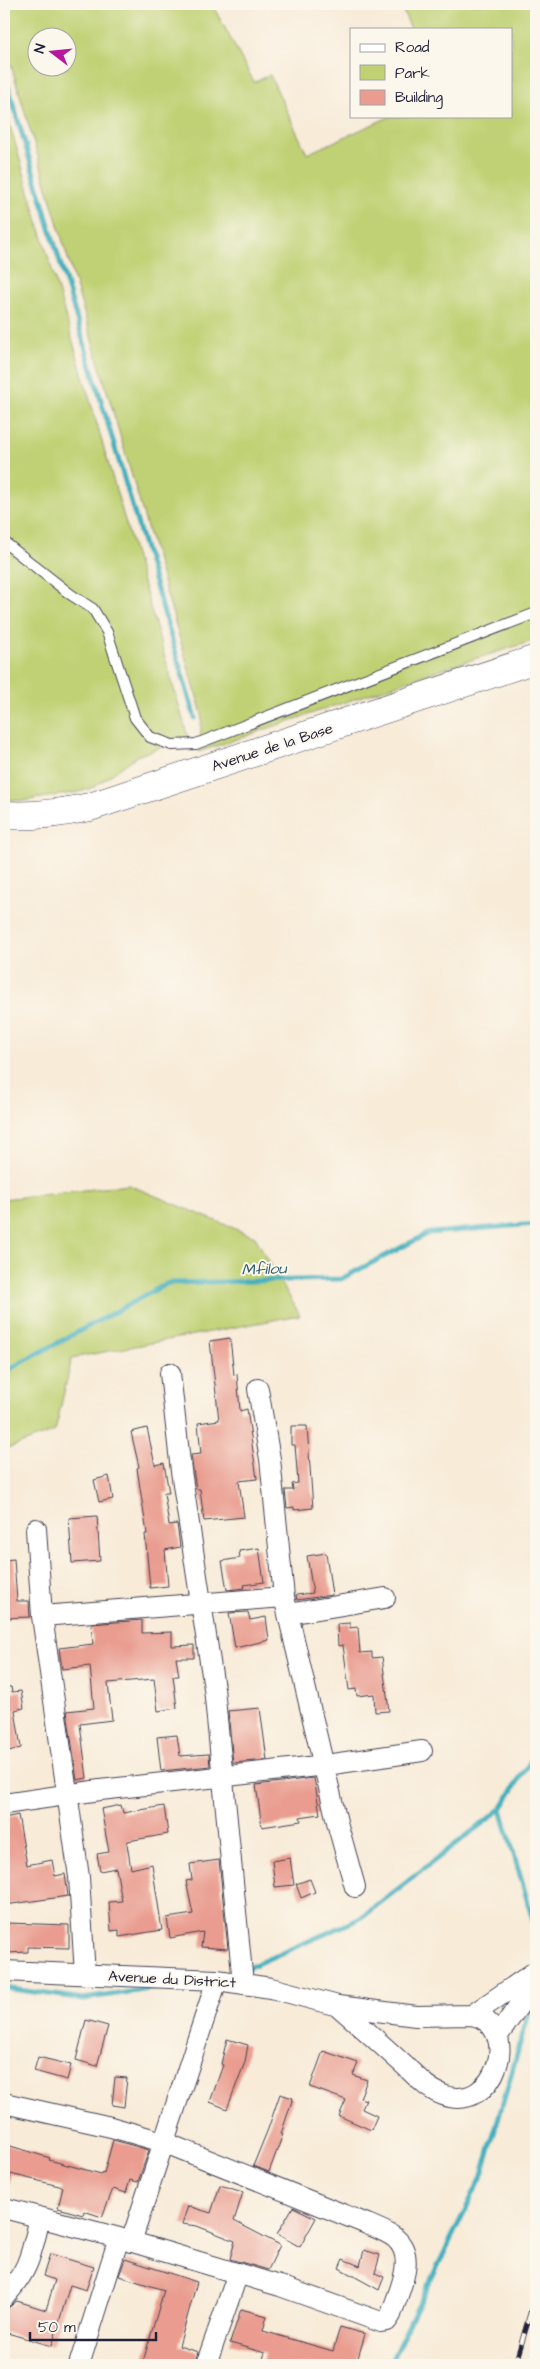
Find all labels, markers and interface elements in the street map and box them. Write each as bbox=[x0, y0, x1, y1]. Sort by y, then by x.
north arrow bbox=[28, 28, 78, 78]
legend bbox=[350, 28, 512, 118]
text: Road bbox=[395, 37, 430, 58]
text: N bbox=[30, 42, 51, 56]
text: Park bbox=[395, 63, 430, 84]
text: Building bbox=[395, 87, 443, 109]
street label: Avenue de la Base bbox=[209, 718, 336, 777]
water label: Mfilou bbox=[241, 1257, 288, 1281]
street label: Avenue du District bbox=[108, 1966, 236, 1993]
scale bar bbox=[30, 2309, 156, 2341]
text: 50 m bbox=[38, 2317, 76, 2338]

